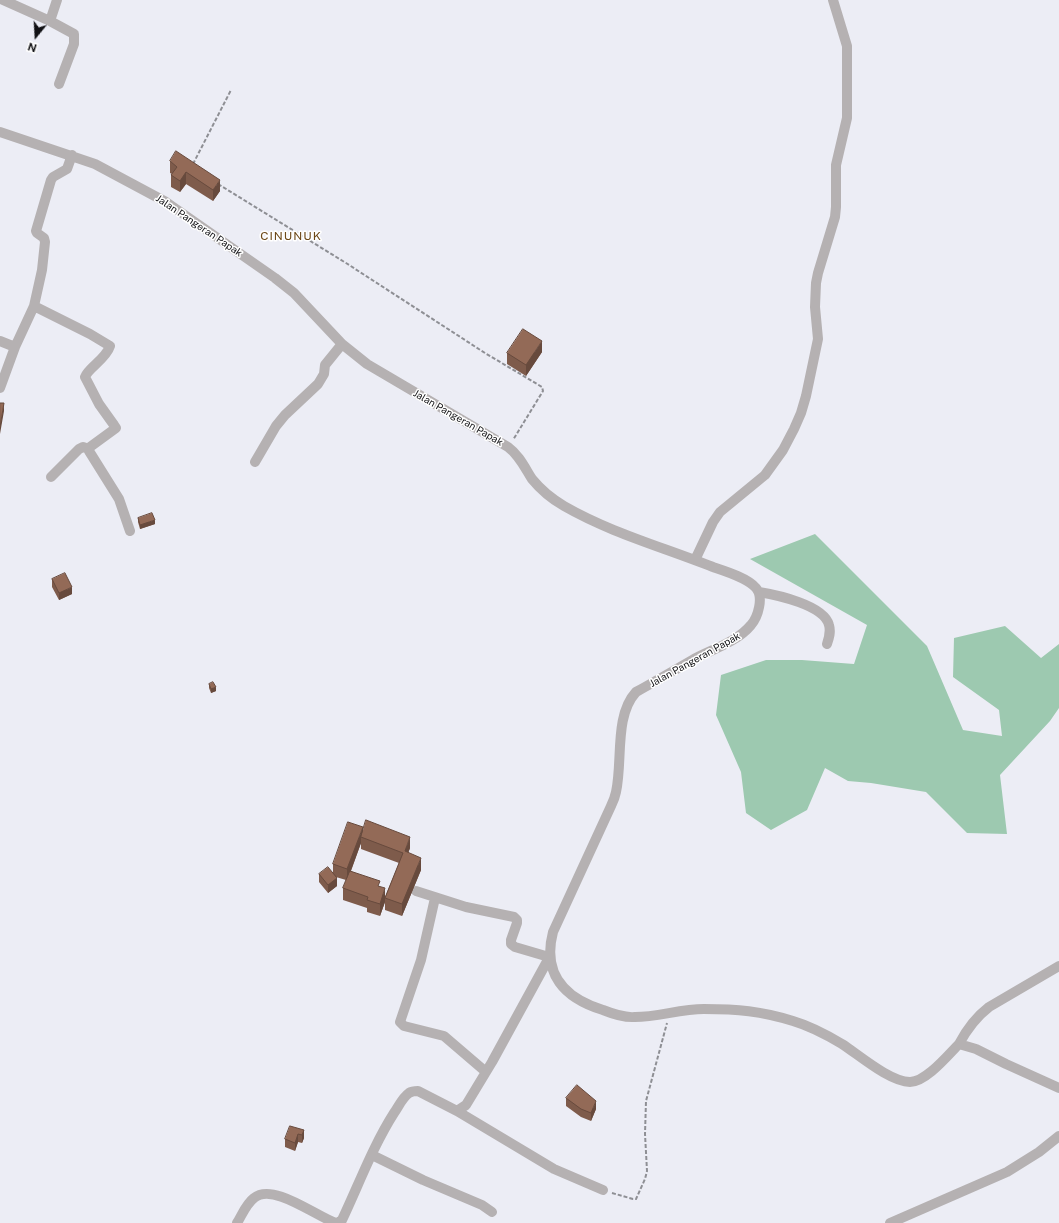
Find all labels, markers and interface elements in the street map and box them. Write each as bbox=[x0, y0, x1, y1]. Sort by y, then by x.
north arrow bbox=[16, 16, 56, 56]
text: N bbox=[26, 40, 38, 54]
street label: Jalan Pangeran Papak bbox=[153, 193, 245, 259]
district label: CINUNUK bbox=[260, 229, 322, 243]
street label: Jalan Pangeran Papak bbox=[411, 387, 505, 449]
street label: Jalan Pangeran Papak bbox=[648, 630, 742, 690]

